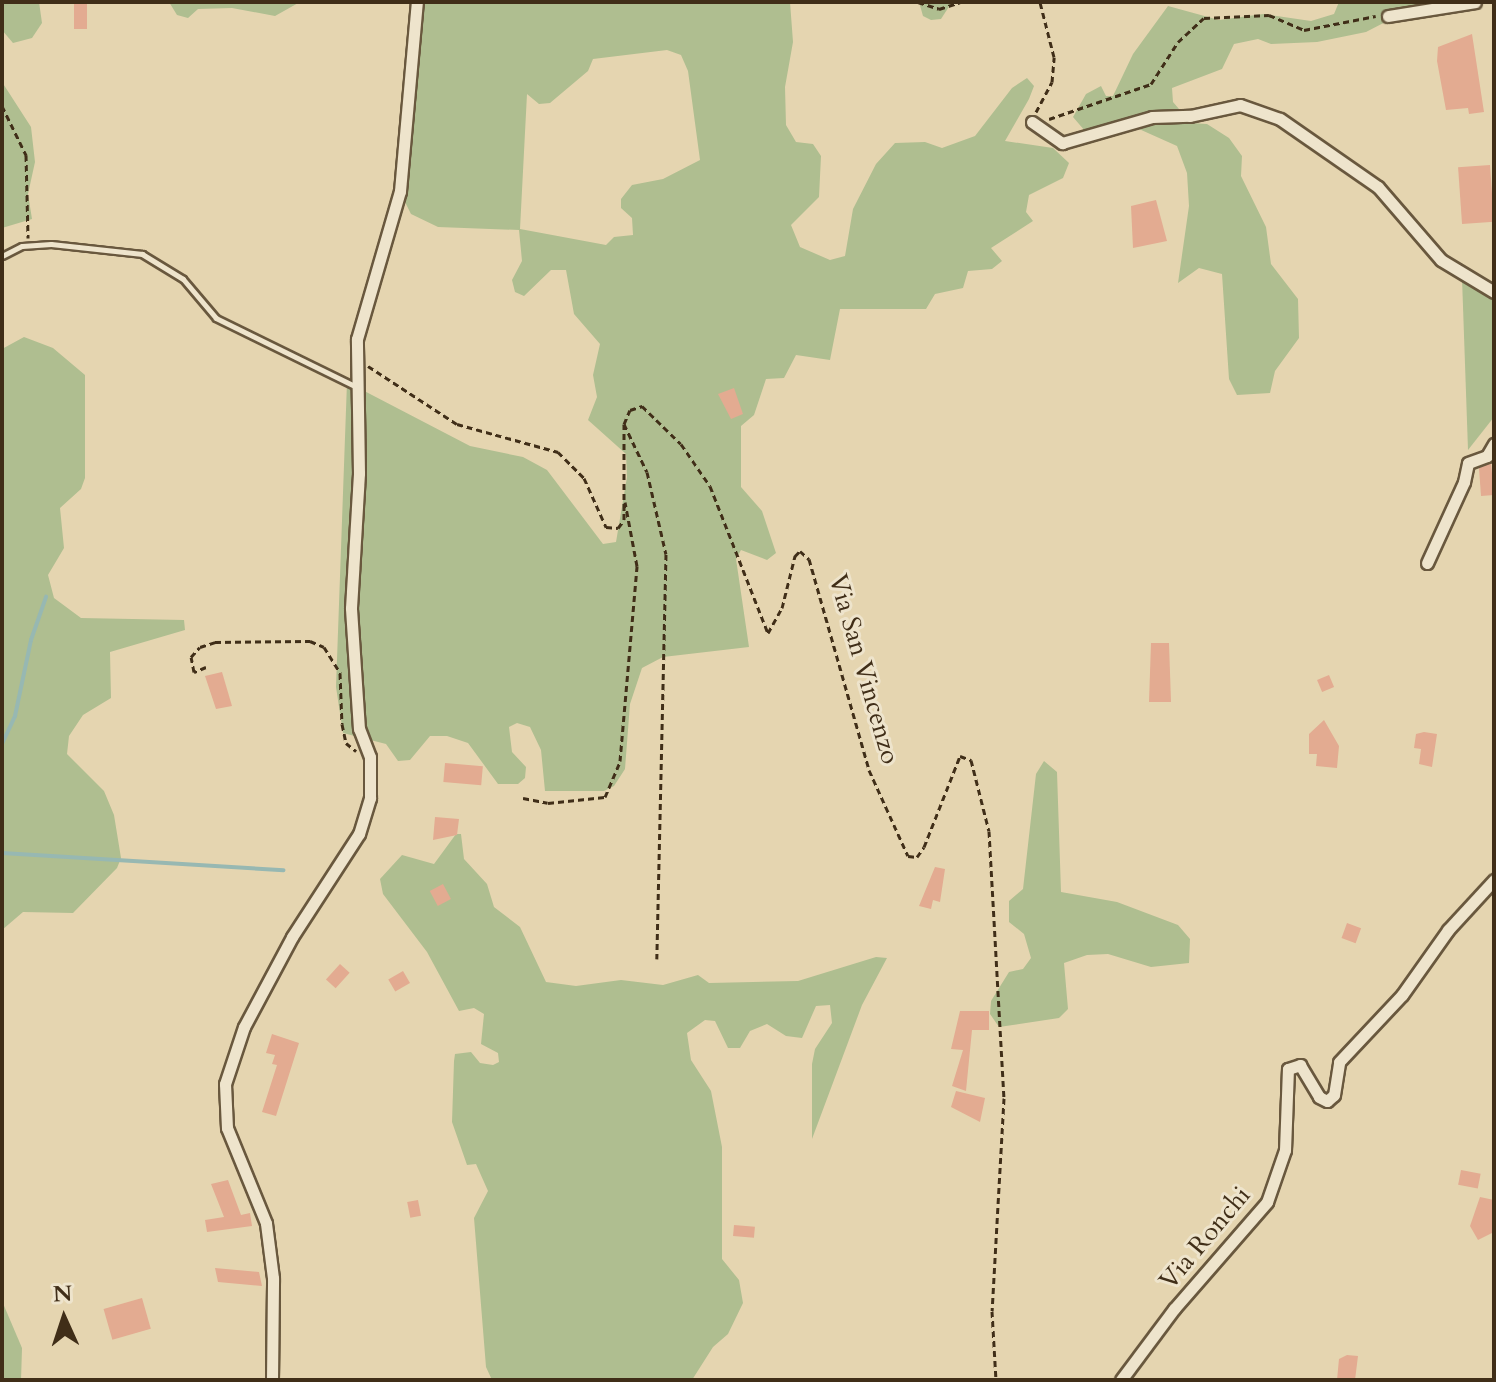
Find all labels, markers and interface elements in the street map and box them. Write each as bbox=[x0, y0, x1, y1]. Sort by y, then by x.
street label: Via San Vincenzo bbox=[822, 571, 906, 767]
street label: Via Ronchi bbox=[1153, 1180, 1257, 1296]
north arrow bbox=[24, 1278, 104, 1358]
text: N bbox=[52, 1279, 73, 1310]

